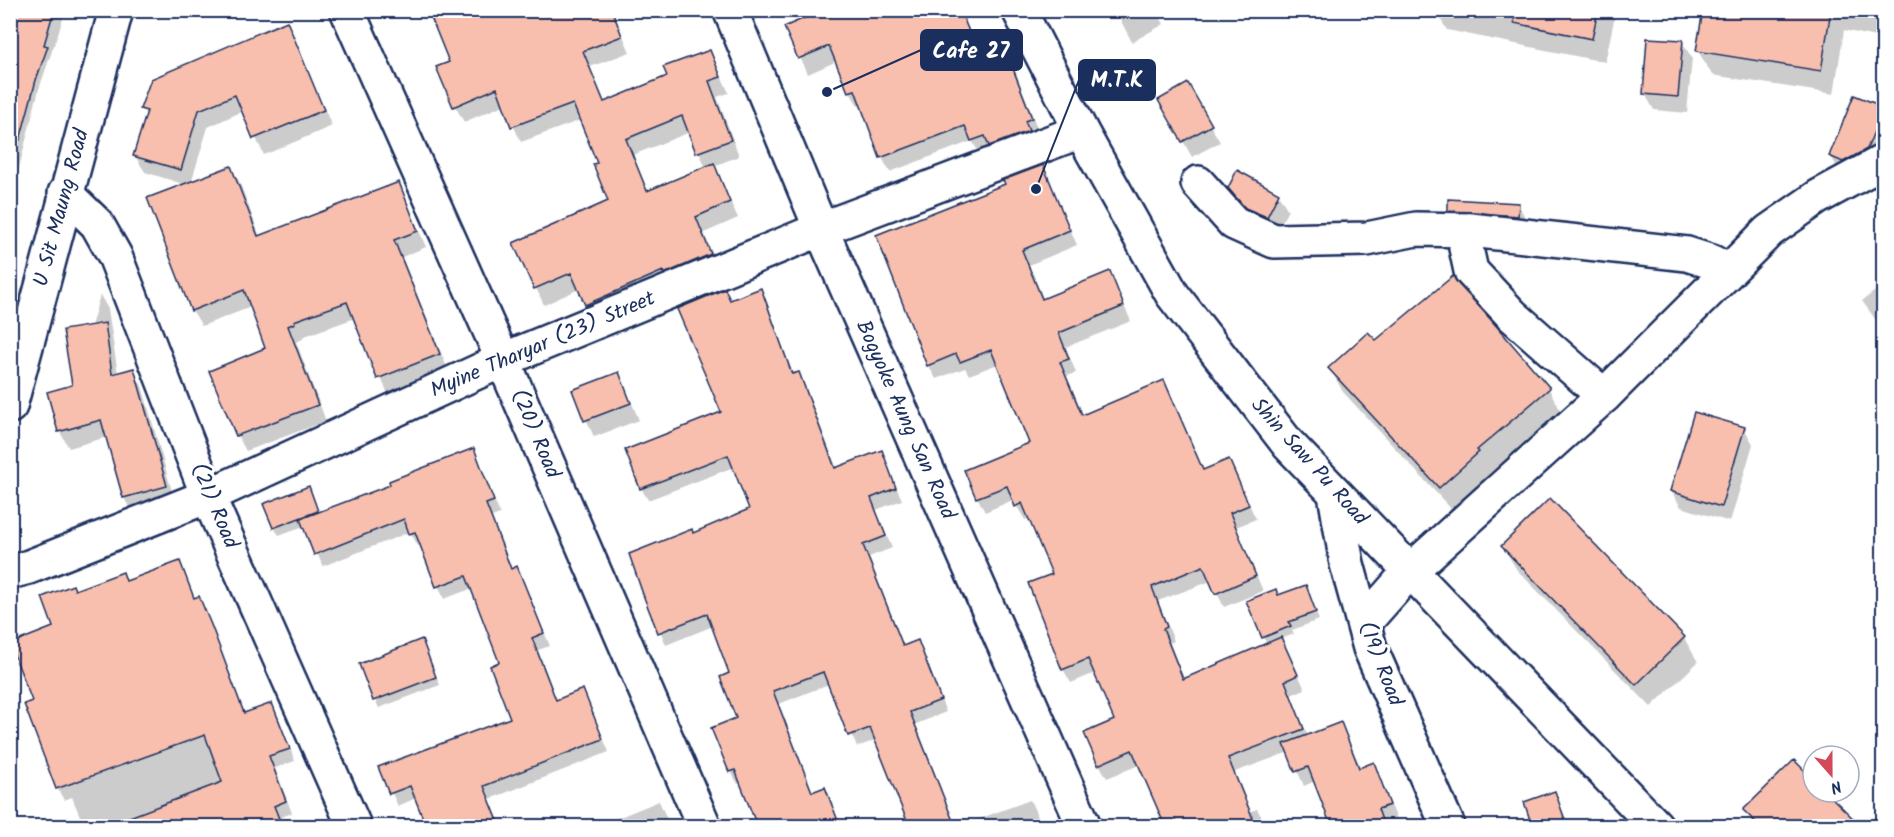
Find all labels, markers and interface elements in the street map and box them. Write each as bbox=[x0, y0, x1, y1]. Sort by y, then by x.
callout: Cafe 27 bbox=[921, 30, 1022, 70]
text: Cafe 27 bbox=[933, 35, 1010, 70]
callout: M.T.K bbox=[1079, 60, 1155, 100]
text: M.T.K bbox=[1091, 64, 1143, 99]
street label: U Sit Maung Road bbox=[25, 125, 99, 290]
street label: Myine Tharyar (23) Street bbox=[425, 282, 661, 407]
street label: Bogyoke Aung San Road bbox=[846, 315, 964, 525]
street label: (20) Road bbox=[501, 384, 569, 484]
street label: Shin Saw Pu Road bbox=[1242, 391, 1376, 534]
street label: (21) Road bbox=[181, 458, 247, 554]
street label: (19) Road bbox=[1349, 617, 1411, 712]
north arrow bbox=[1801, 744, 1861, 804]
text: N bbox=[1827, 773, 1845, 800]

